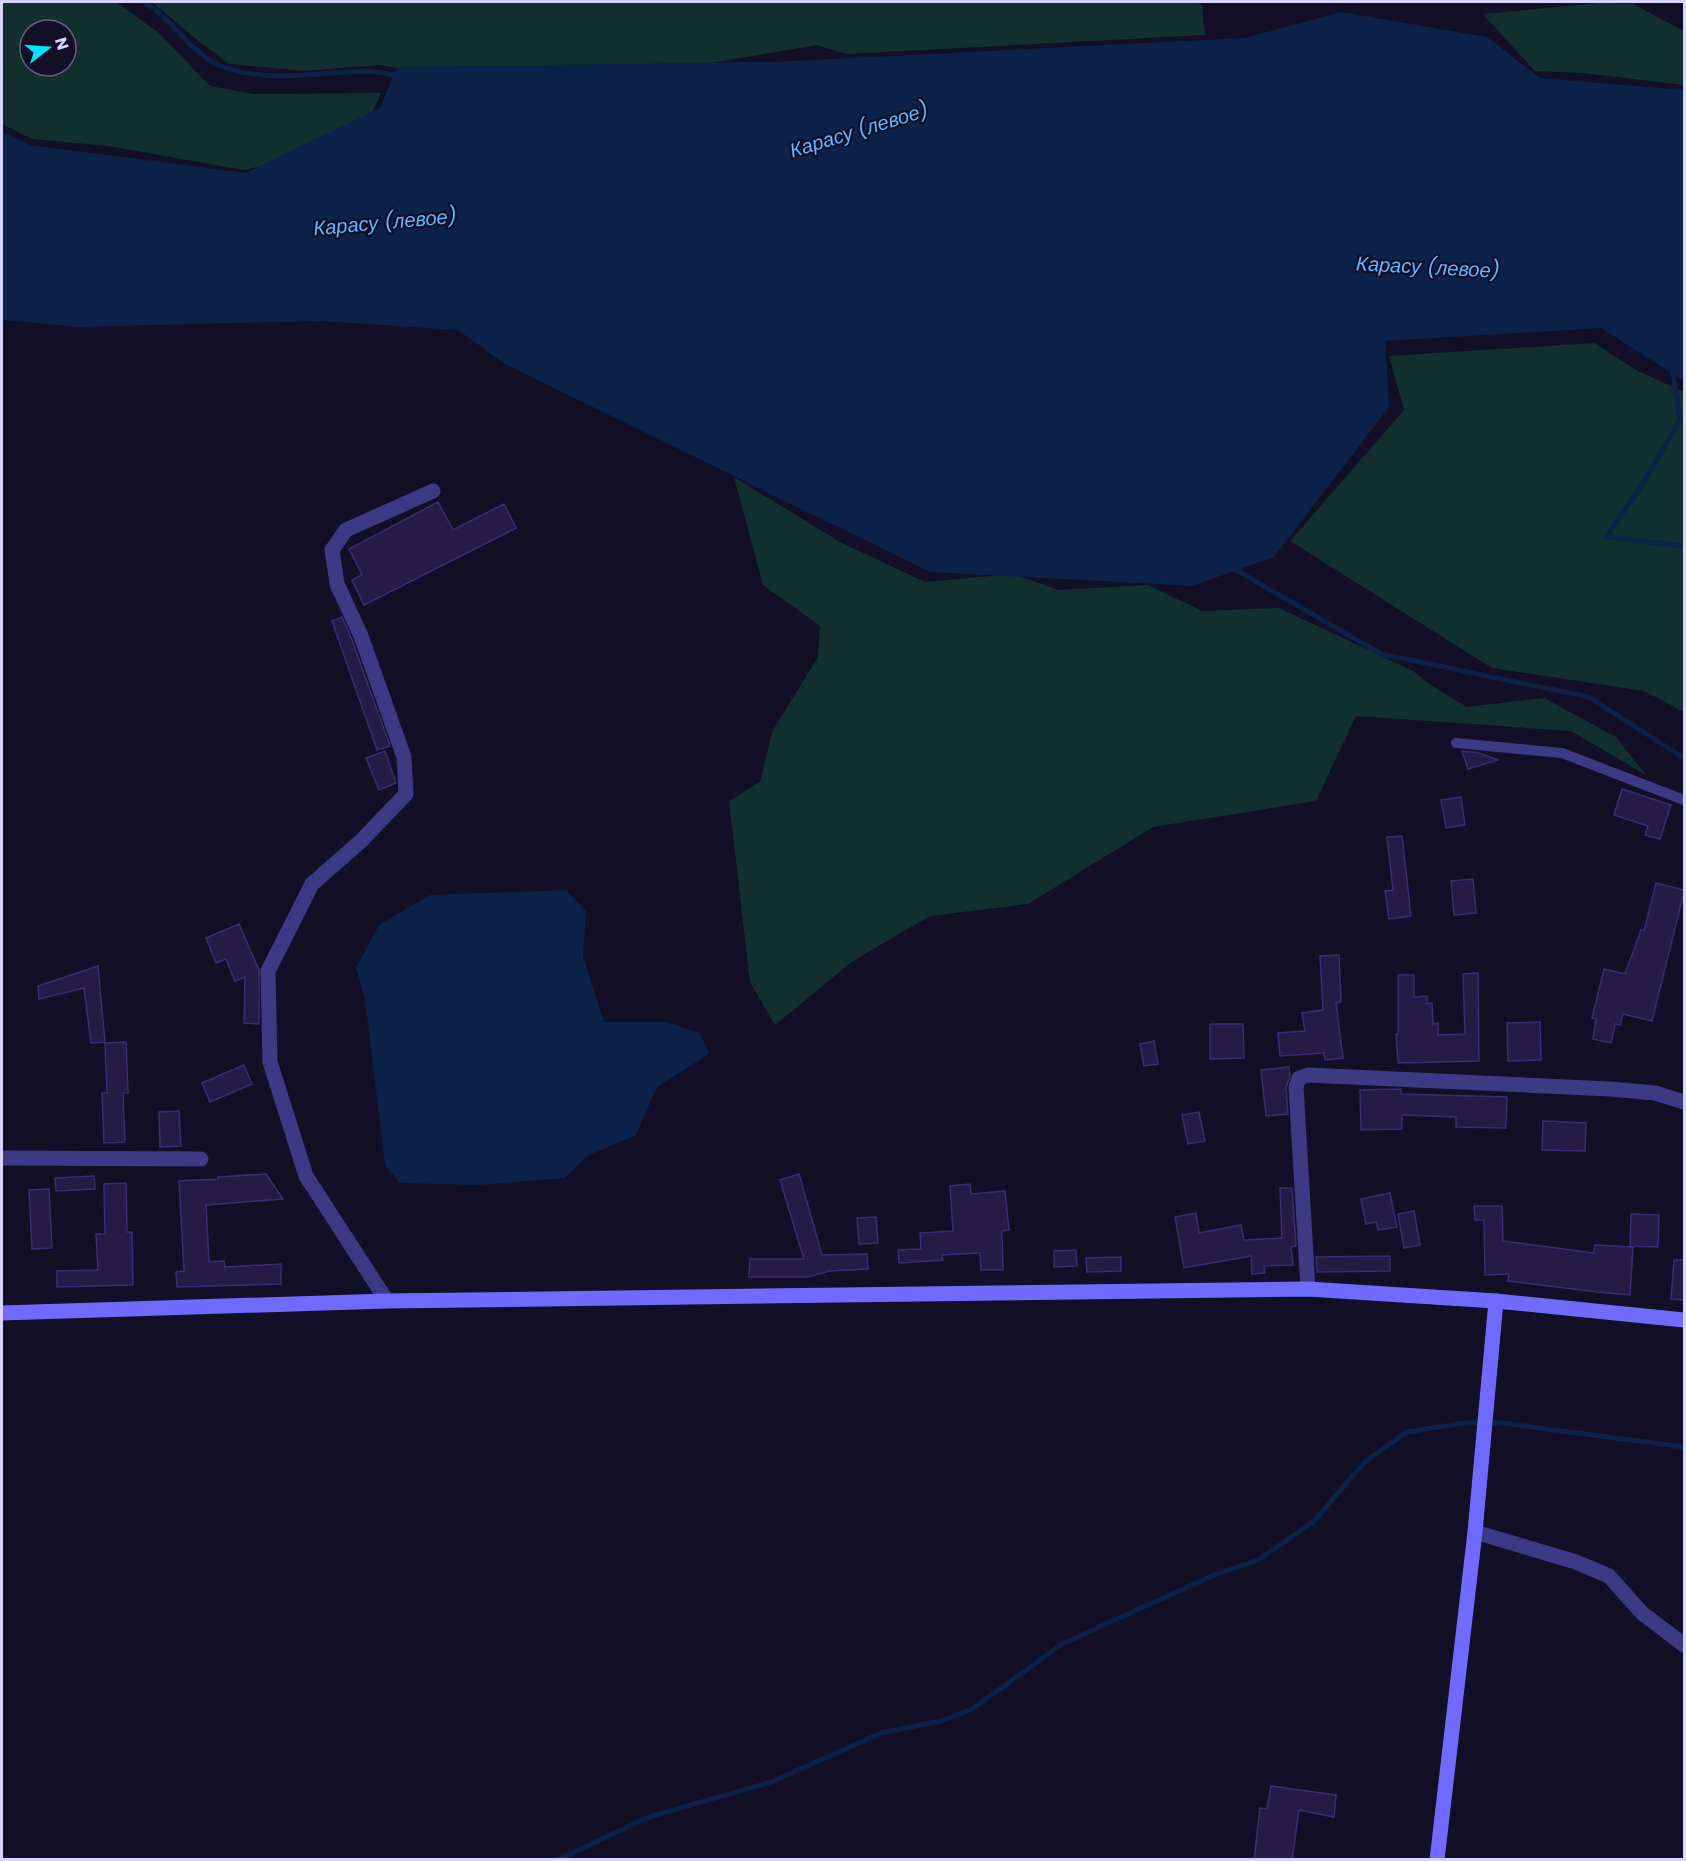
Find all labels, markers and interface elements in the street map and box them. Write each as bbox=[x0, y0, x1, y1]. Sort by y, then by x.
north arrow bbox=[18, 18, 78, 78]
text: N bbox=[49, 35, 75, 53]
water label: Карасу (левое) bbox=[786, 96, 932, 164]
water label: Карасу (левое) bbox=[312, 202, 458, 242]
water label: Карасу (левое) bbox=[1355, 249, 1501, 285]

